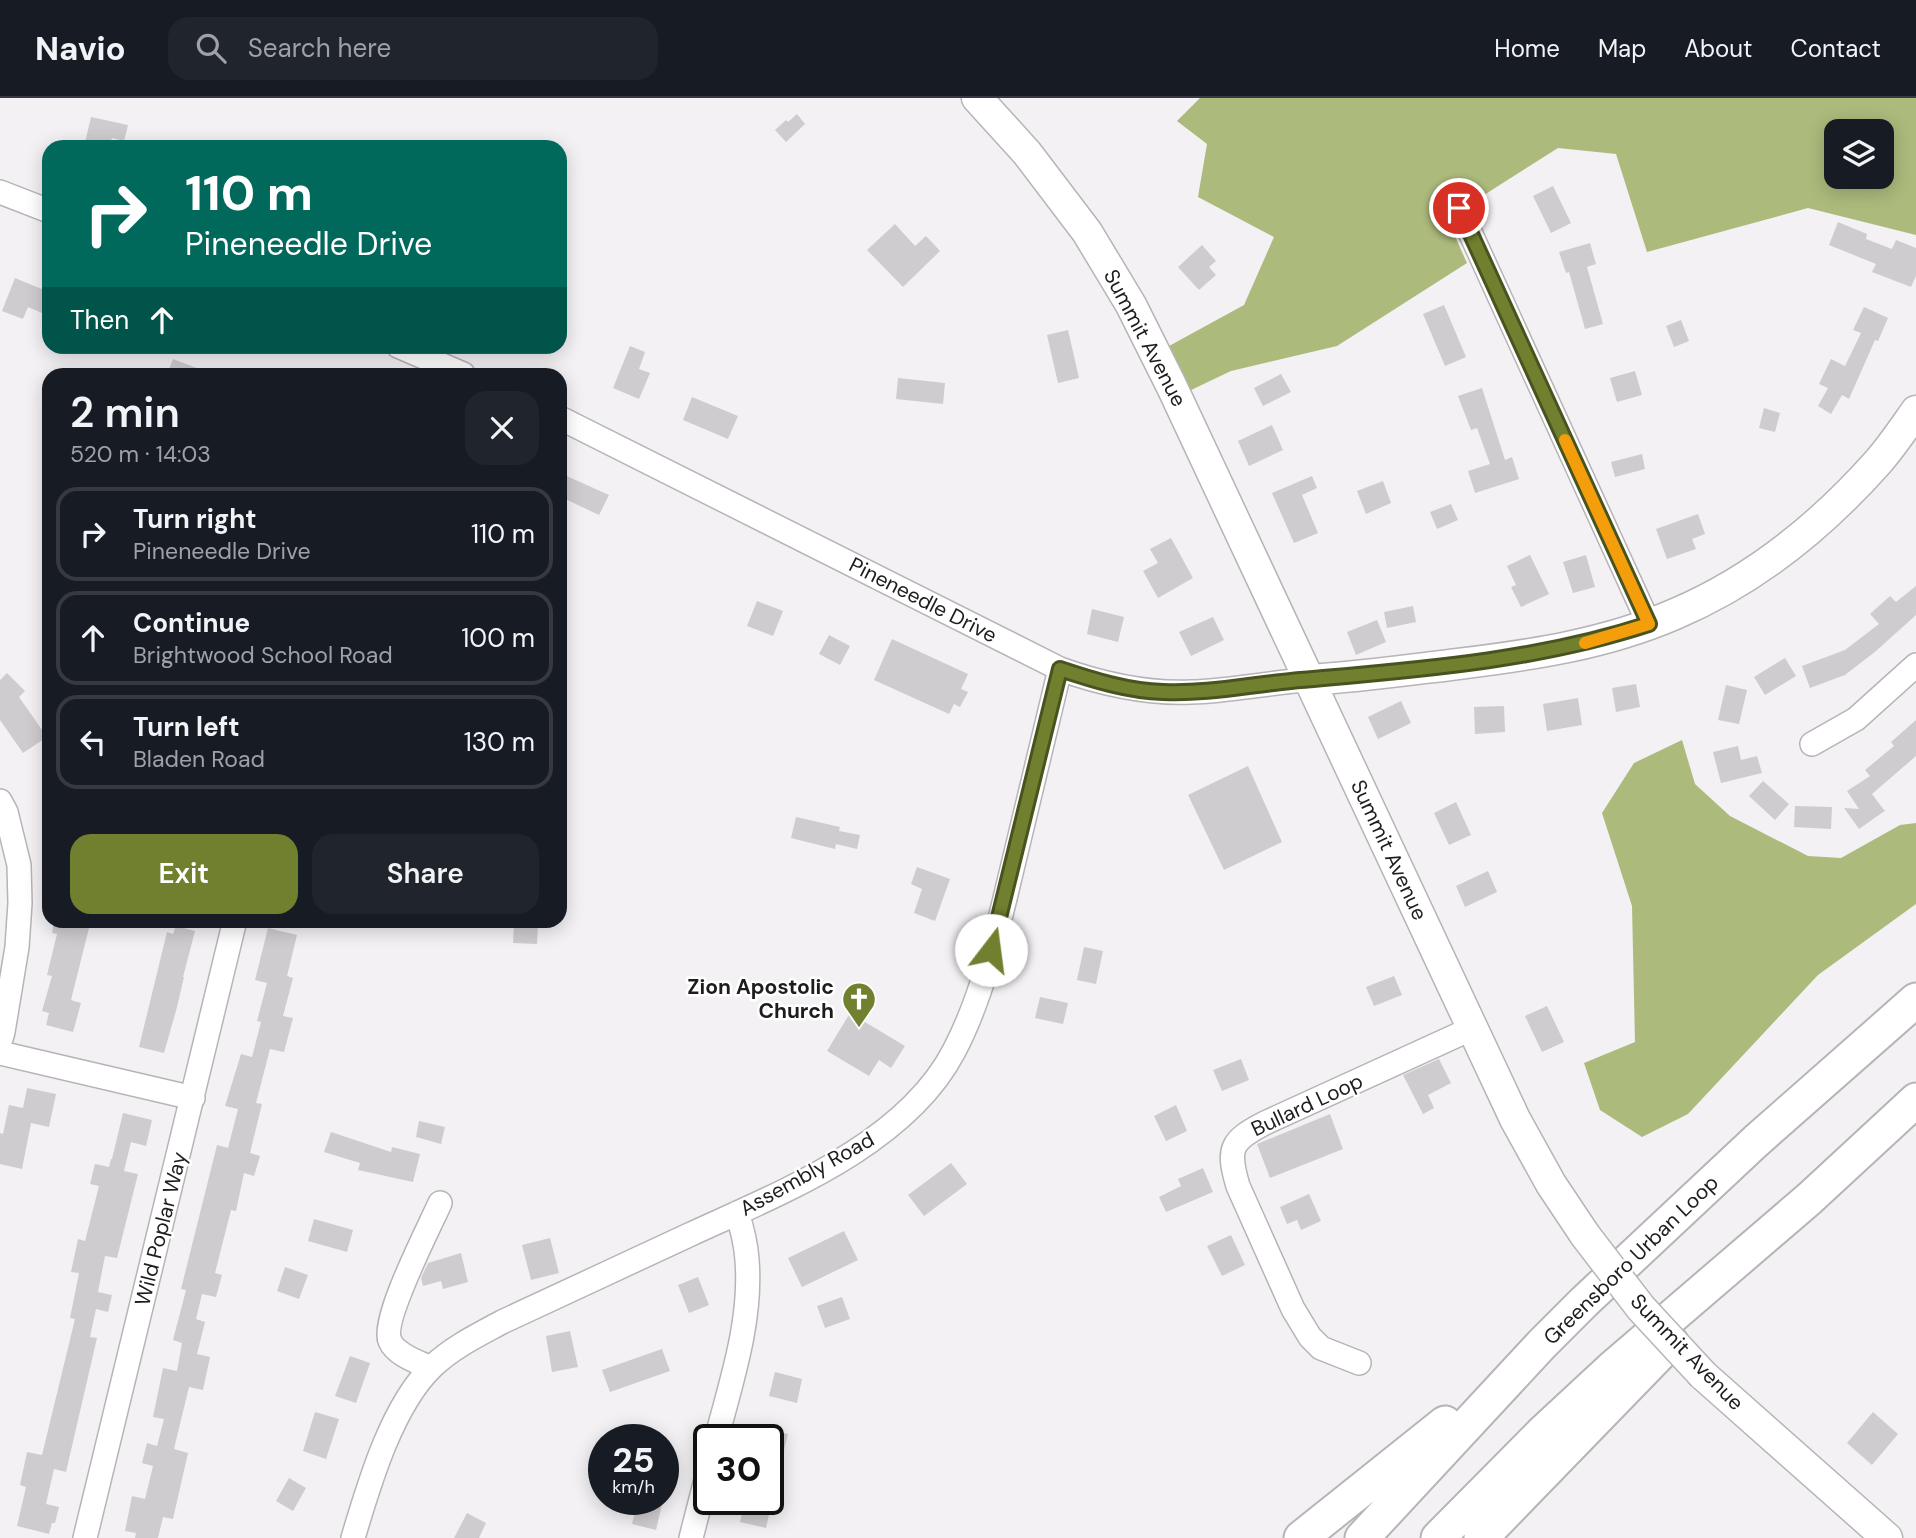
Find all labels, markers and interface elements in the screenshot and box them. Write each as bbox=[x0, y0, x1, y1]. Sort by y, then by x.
search box bbox=[168, 17, 658, 80]
text: Navio bbox=[35, 27, 126, 70]
icon: search bbox=[192, 29, 230, 67]
text: Search here bbox=[248, 31, 391, 65]
text: Home bbox=[1494, 33, 1560, 64]
text: Map bbox=[1598, 33, 1646, 64]
text: About bbox=[1684, 33, 1753, 64]
text: Contact bbox=[1791, 33, 1881, 64]
map controls bbox=[1824, 119, 1894, 189]
button: layers bbox=[1824, 119, 1894, 189]
text: 110 m bbox=[185, 161, 313, 225]
icon: right bbox=[70, 168, 161, 259]
pin bbox=[1429, 178, 1489, 238]
icon: arrive bbox=[1440, 189, 1478, 227]
text: Pineneedle Drive bbox=[185, 223, 432, 265]
street label: Summit Avenue bbox=[1097, 264, 1193, 412]
icon: ahead bbox=[143, 301, 181, 339]
text: Then bbox=[70, 303, 129, 337]
text: 2 min bbox=[70, 385, 180, 440]
button: close bbox=[465, 391, 539, 465]
text: 520 m · 14:03 bbox=[70, 439, 211, 469]
text: Turn right bbox=[133, 502, 257, 536]
icon: right bbox=[74, 515, 112, 553]
text: 110 m bbox=[471, 517, 535, 551]
text: Pineneedle Drive bbox=[133, 536, 311, 566]
street label: Pineneedle Drive bbox=[844, 551, 1002, 649]
text: Continue bbox=[133, 606, 250, 640]
icon: ahead bbox=[74, 619, 112, 657]
text: 100 m bbox=[461, 621, 535, 655]
text: Brightwood School Road bbox=[133, 640, 393, 670]
text: Turn left bbox=[133, 710, 240, 744]
icon: left bbox=[74, 723, 112, 761]
text: 130 m bbox=[464, 725, 535, 759]
text: Bladen Road bbox=[133, 744, 265, 774]
street label: Summit Avenue bbox=[1344, 775, 1434, 925]
button: Exit bbox=[70, 834, 298, 914]
button: Share bbox=[312, 834, 539, 914]
position arrow bbox=[954, 913, 1028, 987]
place label: Zion Apostolic Church bbox=[687, 973, 834, 1025]
church icon: Zion Apostolic Church bbox=[840, 980, 878, 1029]
street label: Bullard Loop bbox=[1247, 1067, 1367, 1143]
street label: Assembly Road bbox=[735, 1125, 879, 1223]
street label: Wild Poplar Way bbox=[128, 1149, 194, 1309]
street label: Greensboro Urban Loop bbox=[1537, 1169, 1725, 1351]
street label: Summit Avenue bbox=[1624, 1288, 1750, 1416]
speed limit sign: 30 bbox=[693, 1424, 784, 1515]
text: 25 bbox=[613, 1437, 654, 1483]
text: km/h bbox=[612, 1475, 655, 1499]

